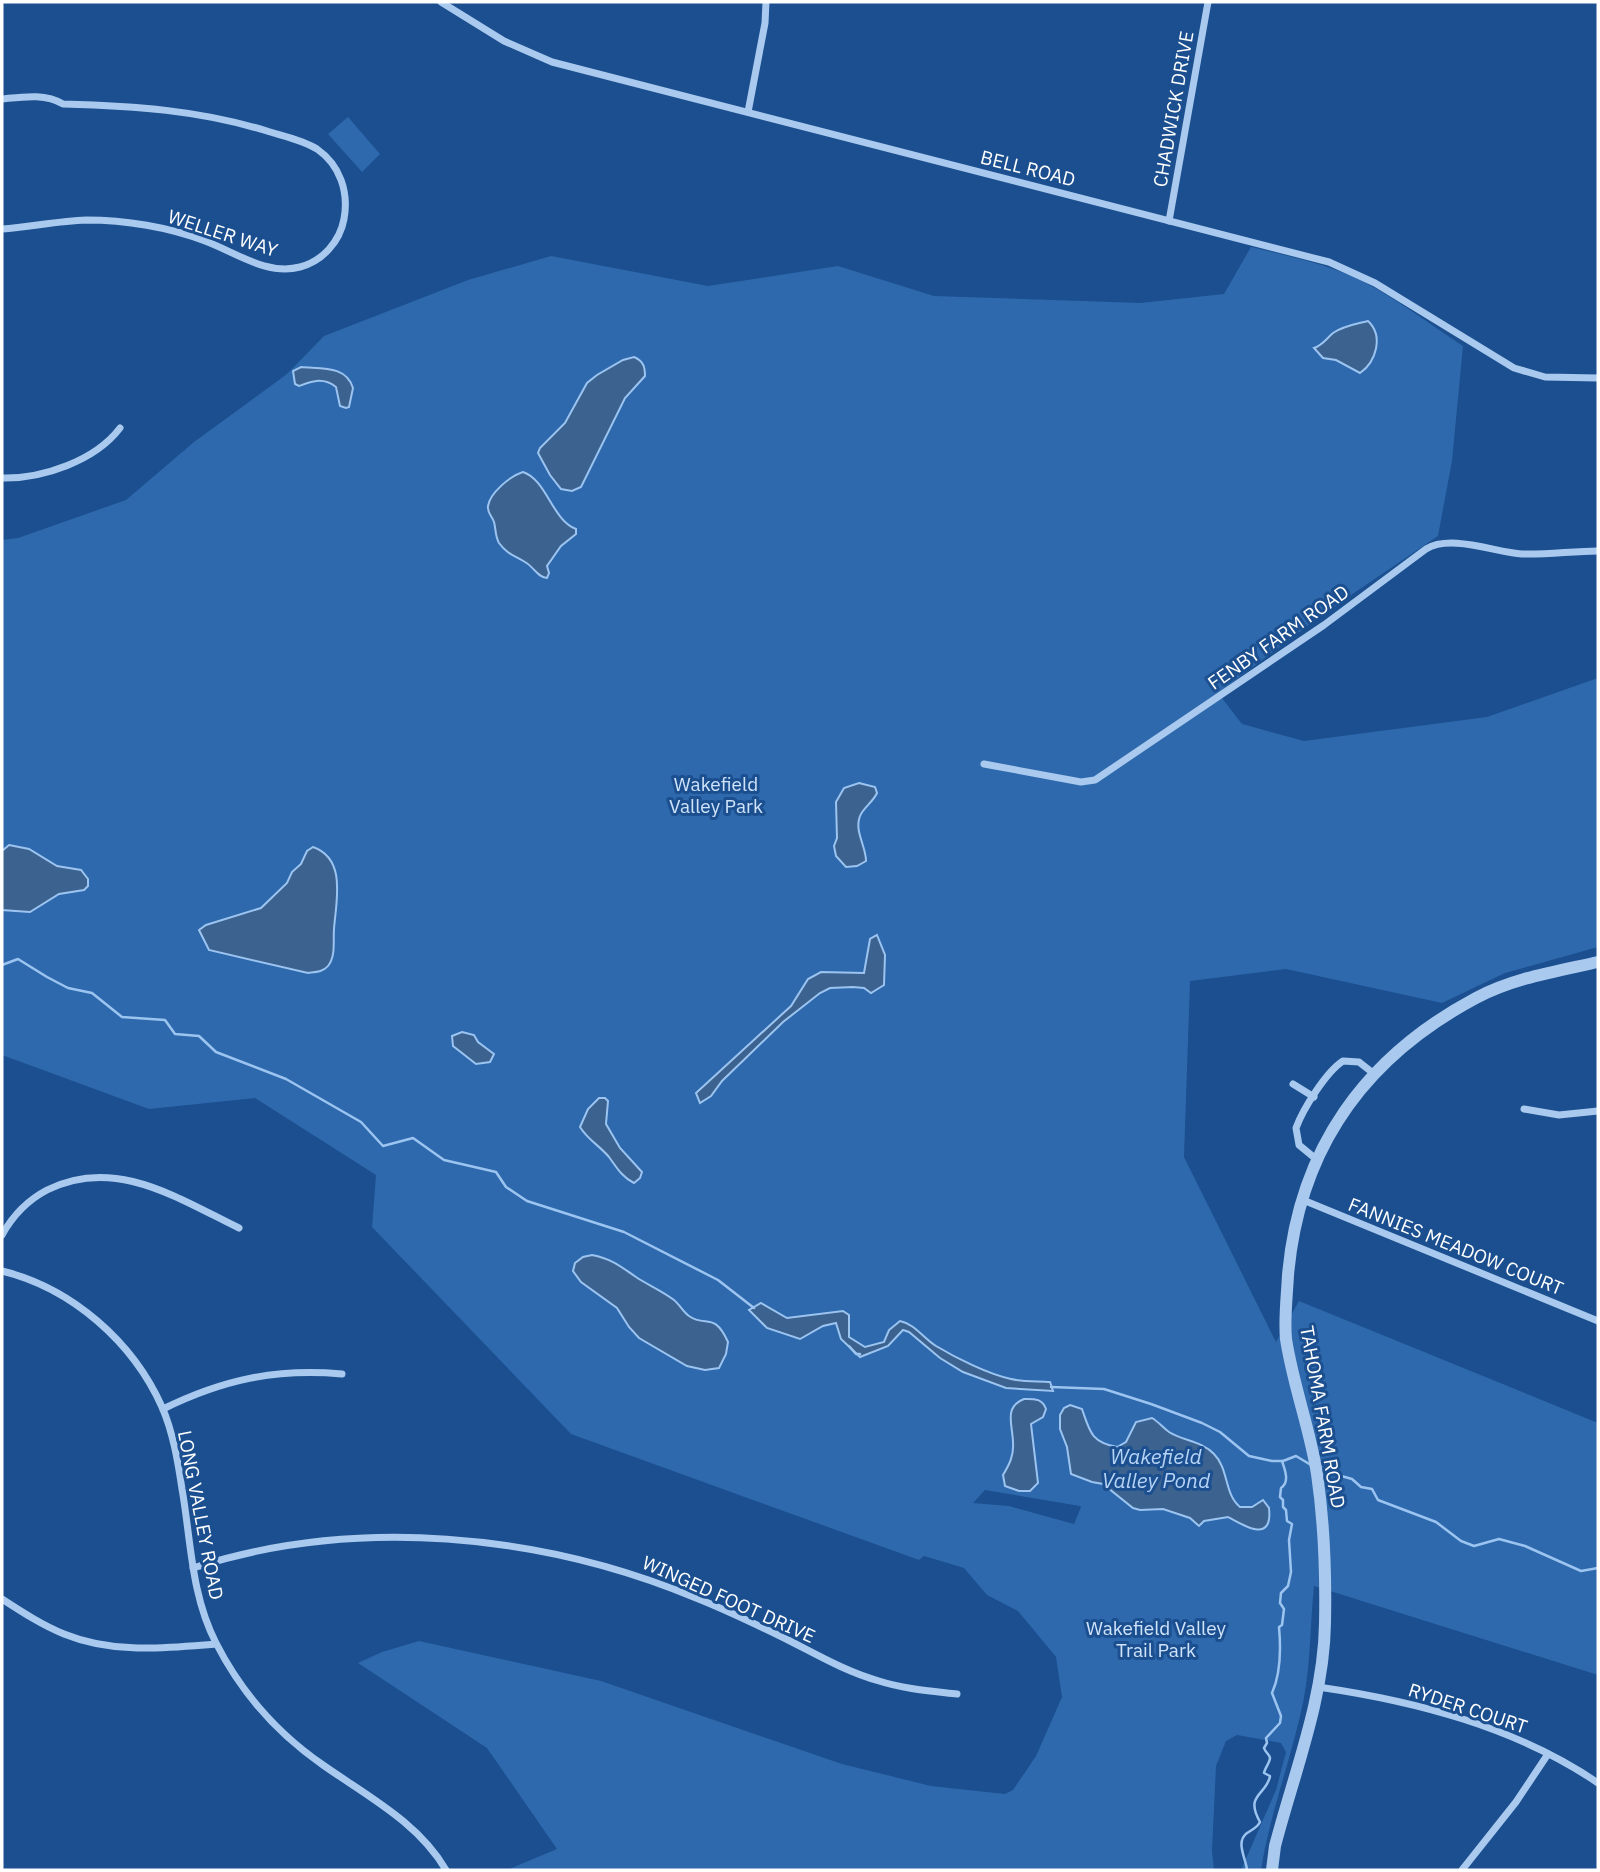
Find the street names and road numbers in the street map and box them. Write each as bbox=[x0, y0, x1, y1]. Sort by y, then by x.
street label: CHADWICK DRIVE bbox=[1147, 29, 1199, 189]
street label: BELL ROAD bbox=[978, 145, 1078, 191]
street label: WELLER WAY bbox=[165, 204, 282, 262]
street label: FENBY FARM ROAD bbox=[1203, 579, 1353, 695]
street label: FANNIES MEADOW COURT bbox=[1345, 1192, 1567, 1300]
street label: TAHOMA FARM ROAD bbox=[1295, 1324, 1351, 1510]
street label: LONG VALLEY ROAD bbox=[173, 1428, 229, 1602]
street label: WINGED FOOT DRIVE bbox=[639, 1550, 819, 1648]
street label: RYDER COURT bbox=[1405, 1677, 1531, 1739]

